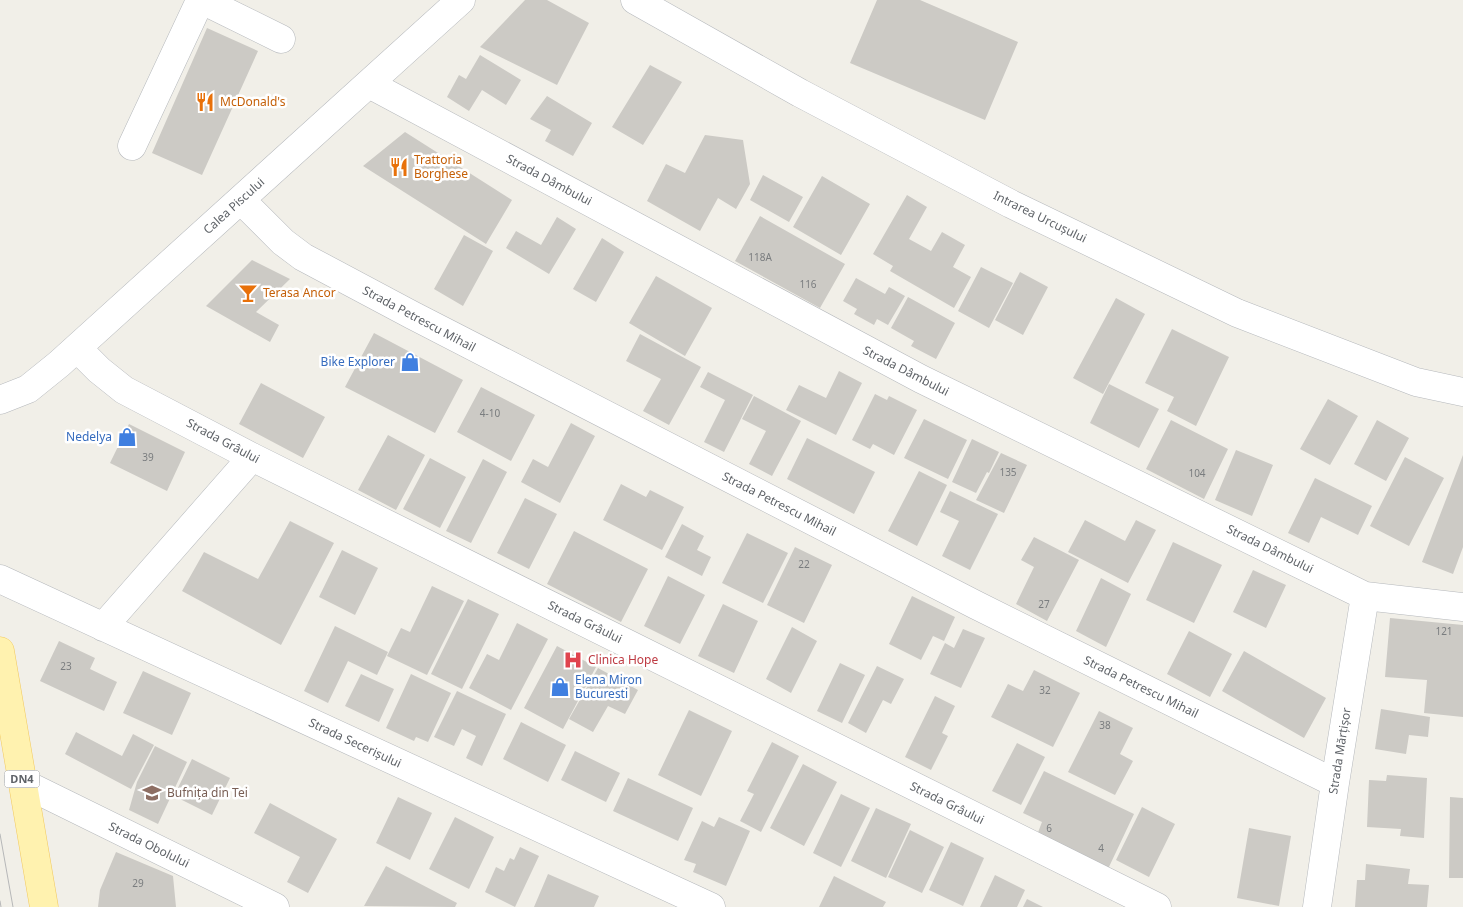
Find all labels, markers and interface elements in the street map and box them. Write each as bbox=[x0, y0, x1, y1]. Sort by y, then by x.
restaurant icon: McDonald's bbox=[194, 91, 216, 113]
place label: McDonald's bbox=[220, 93, 286, 110]
street label: Strada Dâmbului bbox=[503, 150, 595, 209]
place label: Trattoria Borghese bbox=[414, 151, 468, 182]
restaurant icon: Trattoria Borghese bbox=[388, 156, 410, 178]
street label: Calea Piscului bbox=[199, 174, 268, 238]
street label: Intrarea Urcușului bbox=[991, 187, 1090, 247]
house number: 118A bbox=[748, 250, 772, 264]
house number: 116 bbox=[799, 277, 817, 291]
bar icon: Terasa Ancor bbox=[237, 282, 259, 304]
street label: Strada Petrescu Mihail bbox=[360, 282, 479, 356]
place label: Terasa Ancor bbox=[263, 284, 336, 301]
street label: Strada Dâmbului bbox=[860, 341, 952, 400]
shop icon: Bike Explorer bbox=[399, 351, 421, 373]
place label: Bike Explorer bbox=[321, 353, 395, 370]
house number: 4-10 bbox=[480, 406, 500, 420]
street label: Strada Grâului bbox=[184, 414, 263, 467]
shop icon: Nedelya bbox=[116, 426, 138, 448]
place label: Nedelya bbox=[66, 428, 112, 445]
house number: 39 bbox=[142, 450, 154, 464]
house number: 135 bbox=[999, 465, 1017, 479]
house number: 104 bbox=[1188, 466, 1206, 480]
street label: Strada Petrescu Mihail bbox=[719, 467, 839, 540]
street label: Strada Dâmbului bbox=[1224, 520, 1317, 577]
house number: 22 bbox=[798, 557, 810, 571]
street label: Strada Grâului bbox=[545, 596, 625, 647]
house number: 27 bbox=[1038, 597, 1050, 611]
house number: 121 bbox=[1435, 624, 1453, 638]
hospital icon: Clinica Hope bbox=[562, 649, 584, 671]
place label: Clinica Hope bbox=[588, 651, 658, 668]
street label: Strada Petrescu Mihail bbox=[1081, 651, 1201, 722]
house number: 23 bbox=[60, 659, 72, 673]
place label: Elena Miron Bucuresti bbox=[575, 671, 642, 702]
shop icon: Elena Miron Bucuresti bbox=[549, 676, 571, 698]
house number: 32 bbox=[1039, 683, 1051, 697]
street label: Strada Mărțișor bbox=[1324, 706, 1355, 796]
street label: Strada Secerișului bbox=[306, 714, 404, 771]
house number: 38 bbox=[1099, 718, 1111, 732]
road number: DN4 bbox=[5, 771, 40, 788]
street label: Strada Grâului bbox=[907, 777, 987, 828]
school or university icon: Bufnița din Tei bbox=[141, 782, 163, 804]
place label: Bufnița din Tei bbox=[167, 784, 248, 801]
street label: Strada Obolului bbox=[106, 818, 192, 871]
house number: 6 bbox=[1046, 821, 1052, 835]
house number: 4 bbox=[1098, 841, 1104, 855]
house number: 29 bbox=[132, 876, 144, 890]

